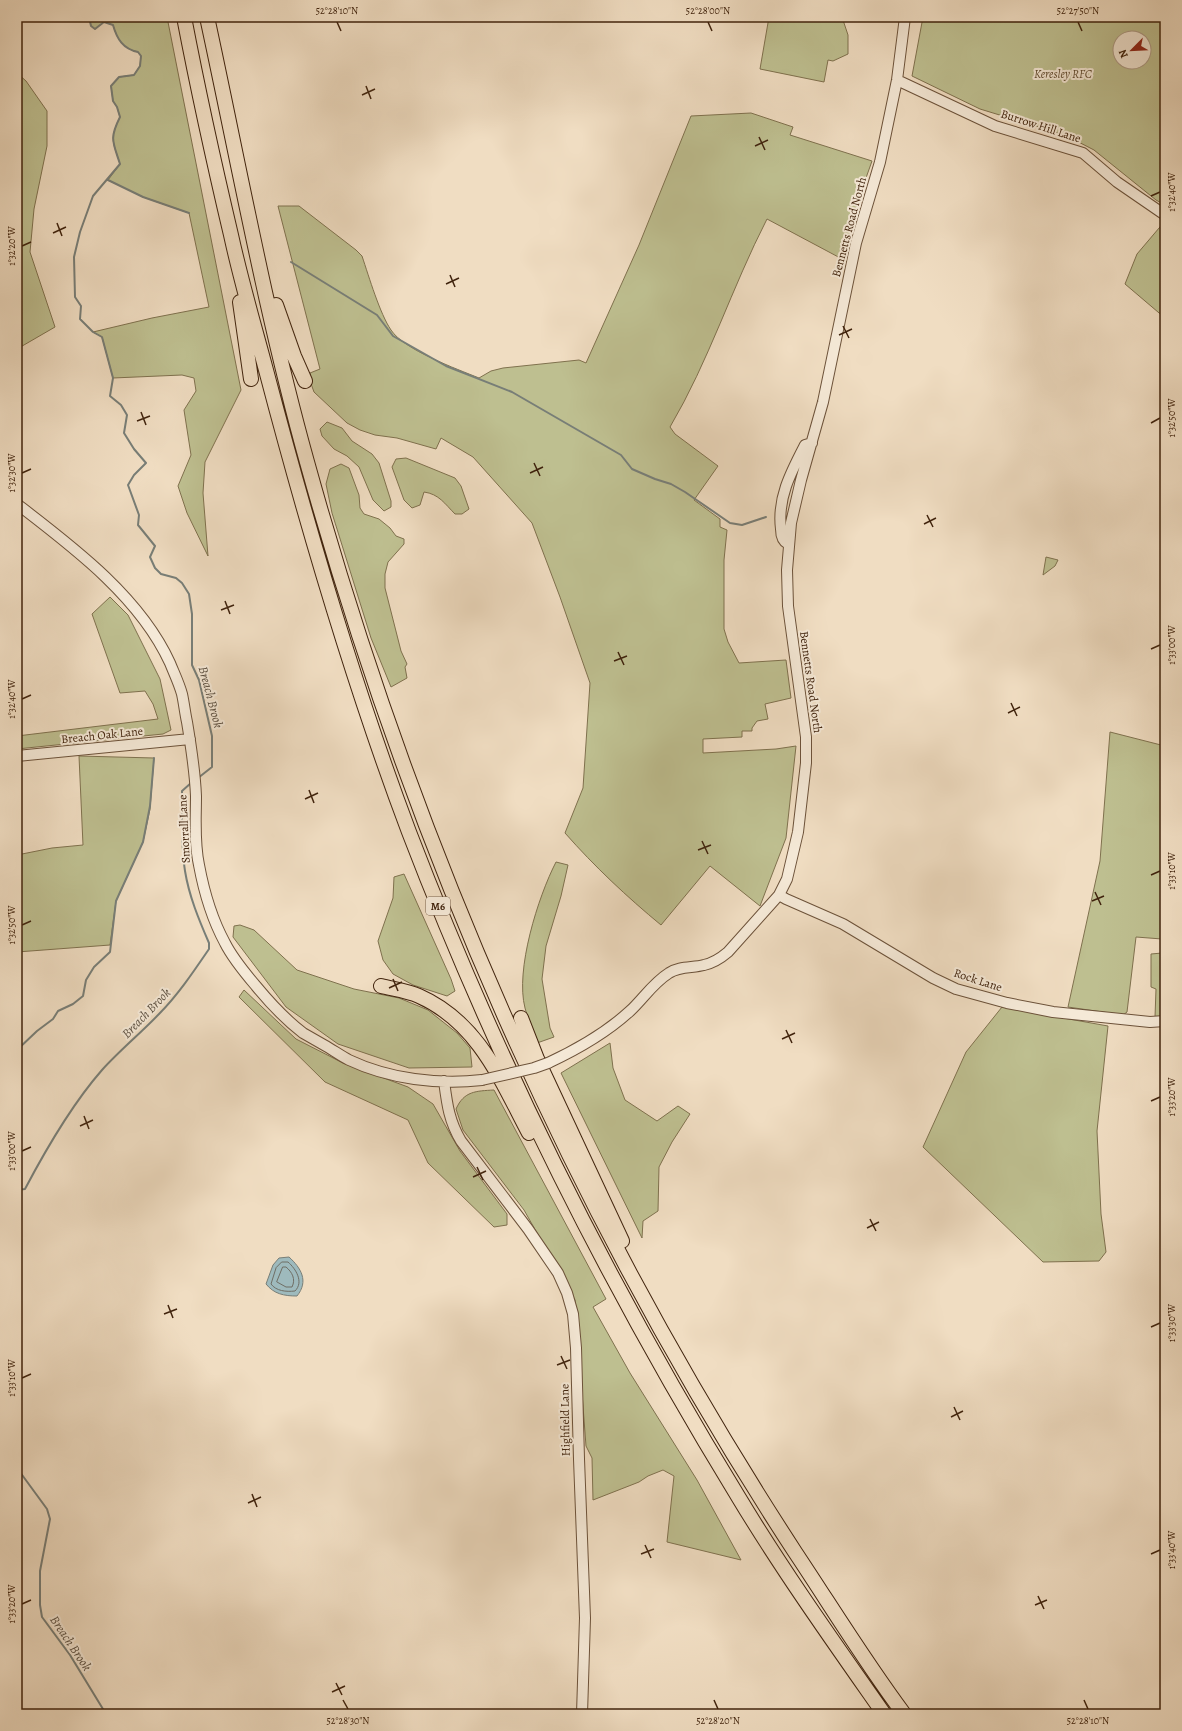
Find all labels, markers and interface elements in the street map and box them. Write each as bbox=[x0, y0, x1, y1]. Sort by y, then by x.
text: 52°28'10"N bbox=[316, 4, 358, 17]
text: 52°28'00"N bbox=[686, 4, 730, 17]
text: 52°27'50"N bbox=[1057, 4, 1099, 17]
north arrow bbox=[1112, 30, 1152, 70]
text: N bbox=[1115, 47, 1132, 61]
park label: Keresley RFC bbox=[1034, 66, 1093, 82]
street label: Burrow Hill Lane bbox=[999, 105, 1083, 147]
text: 1°32'40"W bbox=[1165, 172, 1178, 212]
street label: Bennetts Road North bbox=[828, 175, 870, 279]
text: 1°32'20"W bbox=[5, 226, 18, 266]
text: 1°32'50"W bbox=[1165, 398, 1178, 438]
text: 1°32'30"W bbox=[5, 453, 18, 492]
text: 1°33'00"W bbox=[1165, 625, 1178, 665]
street label: Bennetts Road North bbox=[796, 630, 826, 735]
water label: Breach Brook bbox=[195, 664, 227, 730]
text: 1°32'40"W bbox=[5, 679, 18, 719]
street label: Breach Oak Lane bbox=[60, 723, 144, 747]
street label: Smorrall Lane bbox=[174, 794, 194, 864]
text: 1°33'10"W bbox=[1165, 852, 1178, 890]
road number: M6 bbox=[426, 897, 450, 915]
text: 1°32'50"W bbox=[5, 905, 18, 945]
street label: Rock Lane bbox=[952, 965, 1004, 995]
water label: Breach Brook bbox=[118, 984, 174, 1042]
text: 1°33'20"W bbox=[1165, 1077, 1178, 1116]
text: 1°33'00"W bbox=[5, 1131, 18, 1171]
text: 1°33'30"W bbox=[1165, 1303, 1178, 1342]
text: 1°33'10"W bbox=[5, 1359, 18, 1397]
street label: Highfield Lane bbox=[556, 1384, 574, 1456]
text: 1°33'40"W bbox=[1165, 1530, 1178, 1569]
text: 1°33'20"W bbox=[5, 1584, 18, 1623]
water label: Breach Brook bbox=[46, 1612, 96, 1674]
text: 52°28'30"N bbox=[326, 1714, 370, 1727]
text: 52°28'20"N bbox=[696, 1714, 740, 1727]
text: 52°28'10"N bbox=[1067, 1714, 1109, 1727]

